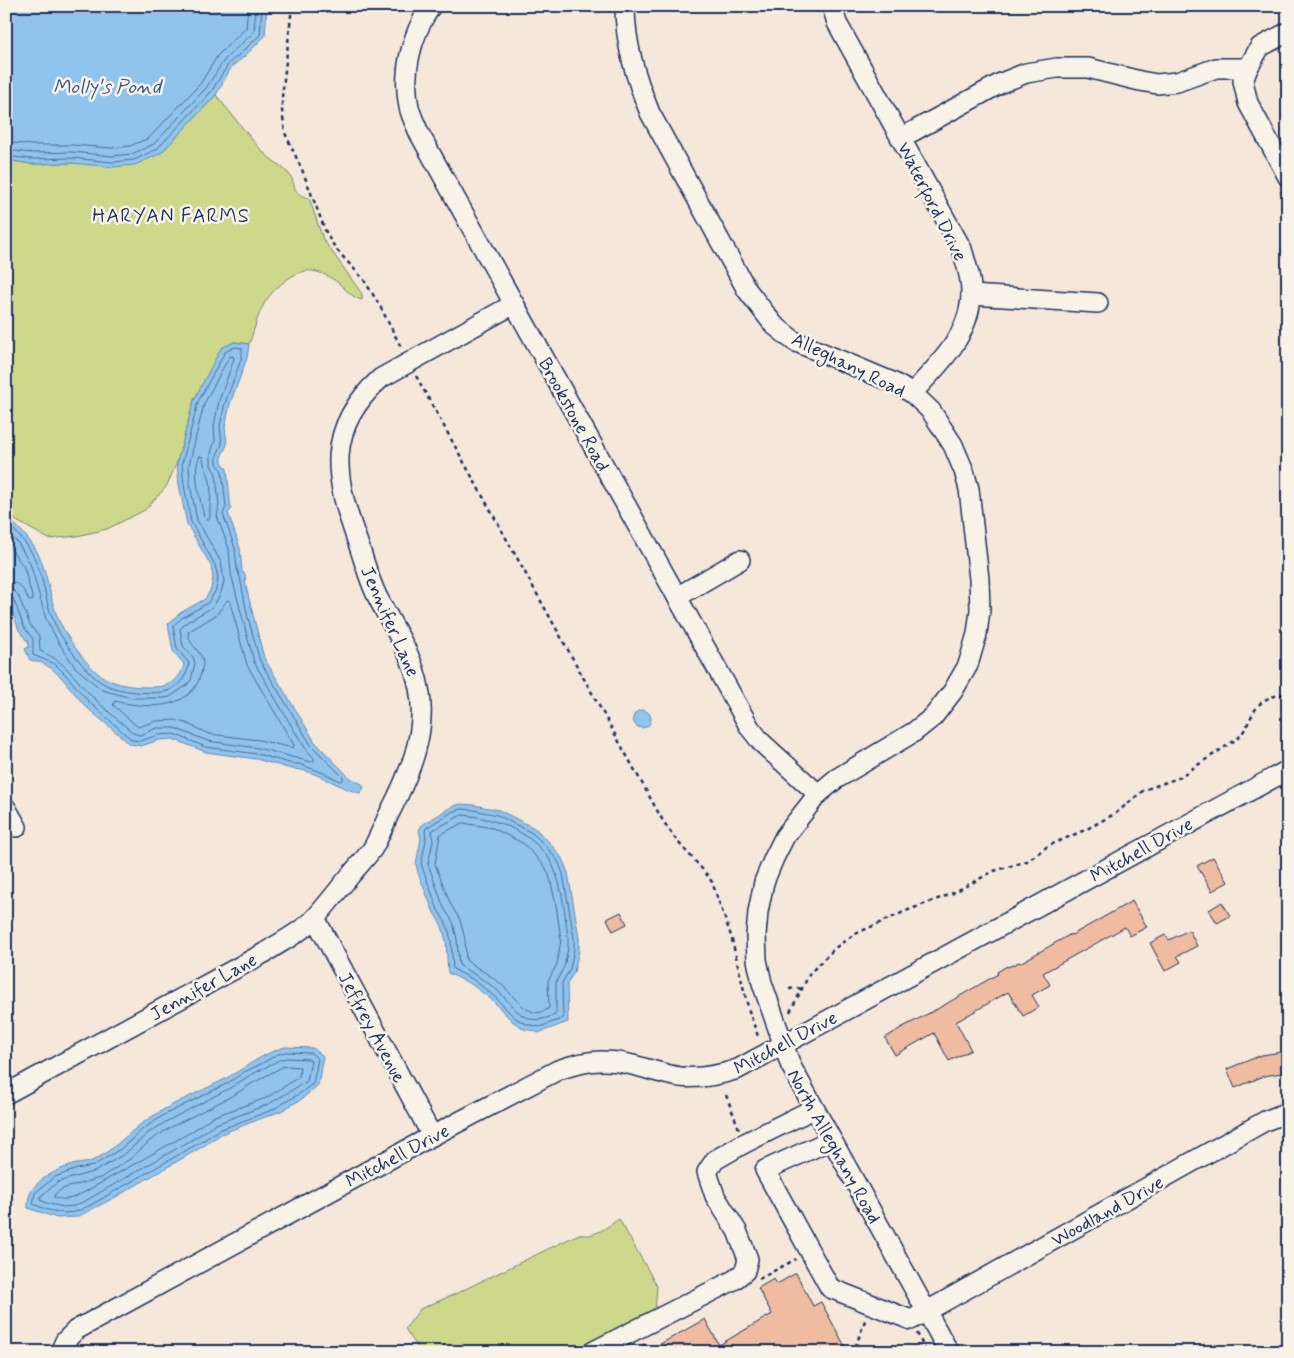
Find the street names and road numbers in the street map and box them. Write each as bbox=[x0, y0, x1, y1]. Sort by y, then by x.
street label: Waterford Drive bbox=[888, 138, 972, 267]
street label: Alleghany Road bbox=[786, 327, 909, 405]
street label: Brookstone Road bbox=[532, 353, 615, 476]
street label: Jennifer Lane bbox=[354, 562, 425, 681]
street label: Mitchell Drive bbox=[1086, 812, 1198, 889]
street label: Jennifer Lane bbox=[146, 948, 262, 1027]
street label: Jeffrey Avenue bbox=[332, 968, 411, 1088]
street label: Mitchell Drive bbox=[730, 1006, 842, 1081]
street label: North Alleghany Road bbox=[779, 1065, 887, 1229]
street label: Mitchell Drive bbox=[342, 1119, 454, 1194]
street label: Woodland Drive bbox=[1047, 1170, 1168, 1253]

